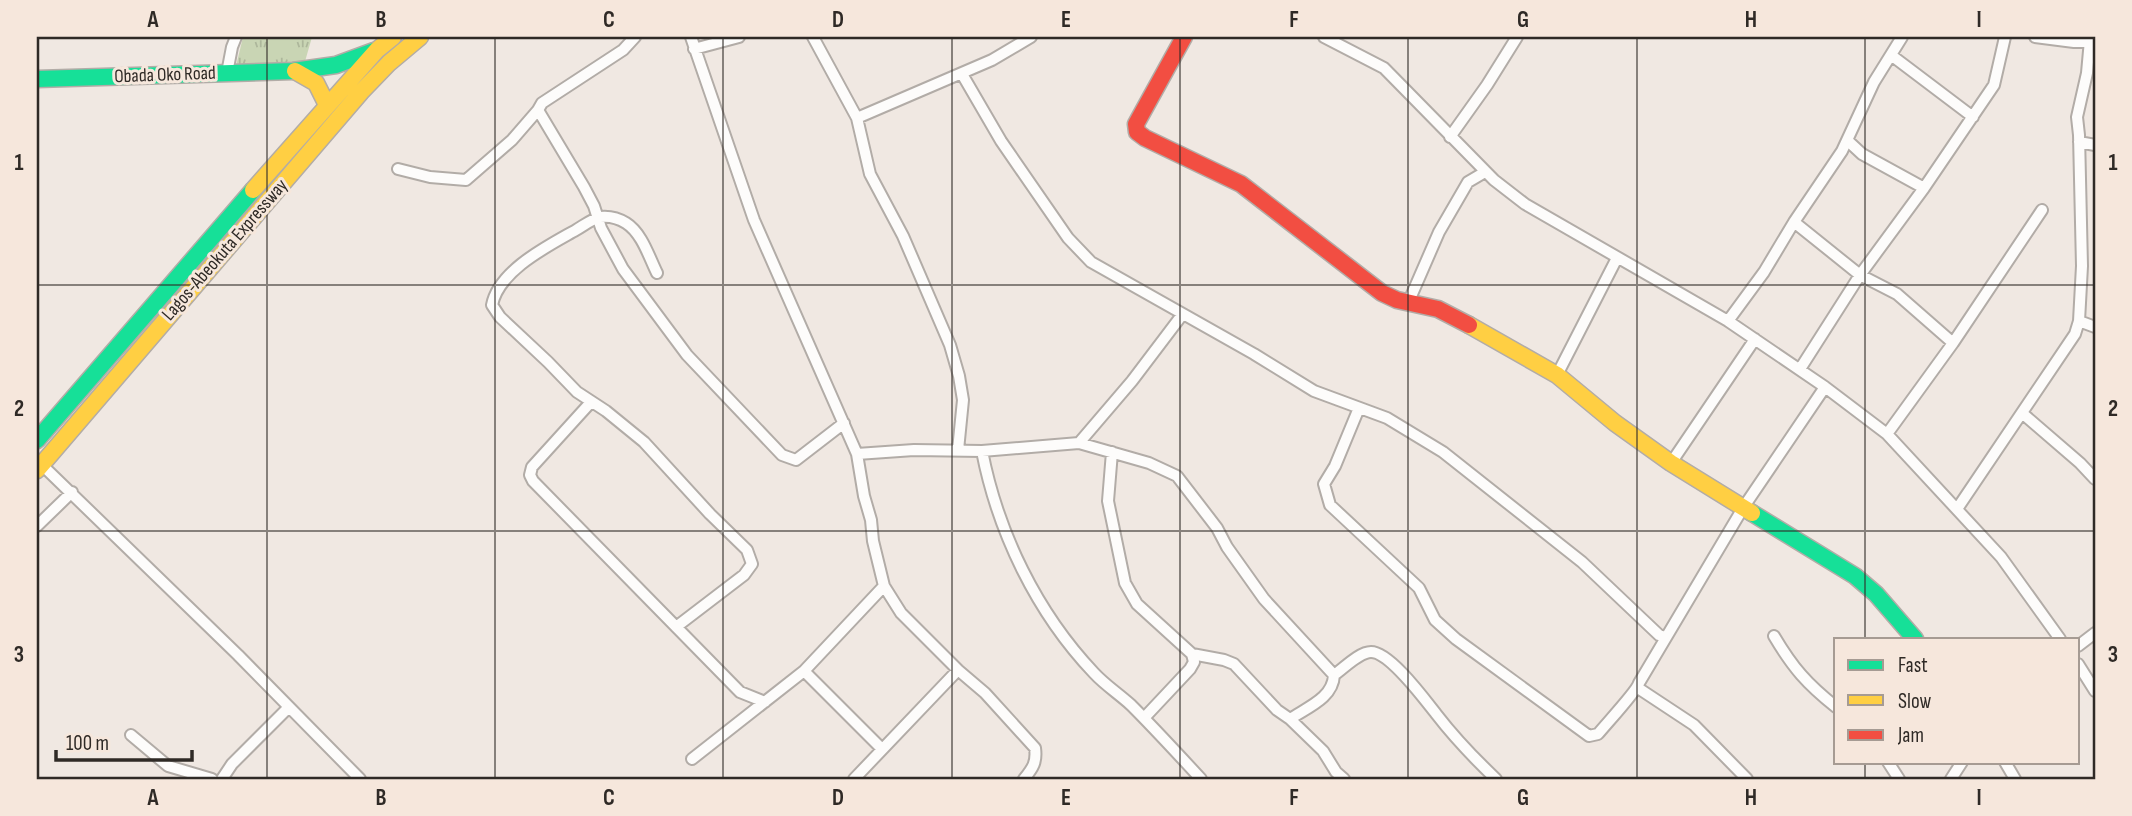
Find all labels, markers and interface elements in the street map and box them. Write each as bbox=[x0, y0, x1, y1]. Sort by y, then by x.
text: A bbox=[147, 6, 160, 34]
text: B bbox=[376, 6, 387, 34]
text: C bbox=[603, 6, 615, 34]
text: D bbox=[832, 6, 844, 34]
text: E bbox=[1061, 6, 1071, 34]
text: F bbox=[1289, 6, 1299, 34]
text: G bbox=[1517, 6, 1529, 34]
text: H bbox=[1745, 6, 1757, 34]
text: I bbox=[1976, 6, 1982, 34]
street label: Obada Oko Road bbox=[114, 62, 216, 88]
text: 1 bbox=[14, 149, 24, 177]
text: 1 bbox=[2108, 149, 2118, 177]
street label: Lagos-Abeokuta Expressway bbox=[157, 174, 293, 326]
text: 2 bbox=[14, 395, 24, 423]
text: 2 bbox=[2108, 395, 2118, 423]
legend bbox=[1834, 638, 2080, 764]
text: 3 bbox=[14, 641, 24, 669]
text: 3 bbox=[2108, 641, 2118, 669]
text: Fast bbox=[1898, 653, 1928, 678]
text: Slow bbox=[1898, 689, 1932, 714]
scale bar bbox=[56, 718, 192, 762]
text: Jam bbox=[1897, 723, 1924, 748]
text: 100 m bbox=[66, 731, 109, 756]
text: A bbox=[147, 784, 160, 812]
text: B bbox=[376, 784, 387, 812]
text: C bbox=[603, 784, 615, 812]
text: D bbox=[832, 784, 844, 812]
text: E bbox=[1061, 784, 1071, 812]
text: F bbox=[1289, 784, 1299, 812]
text: G bbox=[1517, 784, 1529, 812]
text: H bbox=[1745, 784, 1757, 812]
text: I bbox=[1976, 784, 1982, 812]

